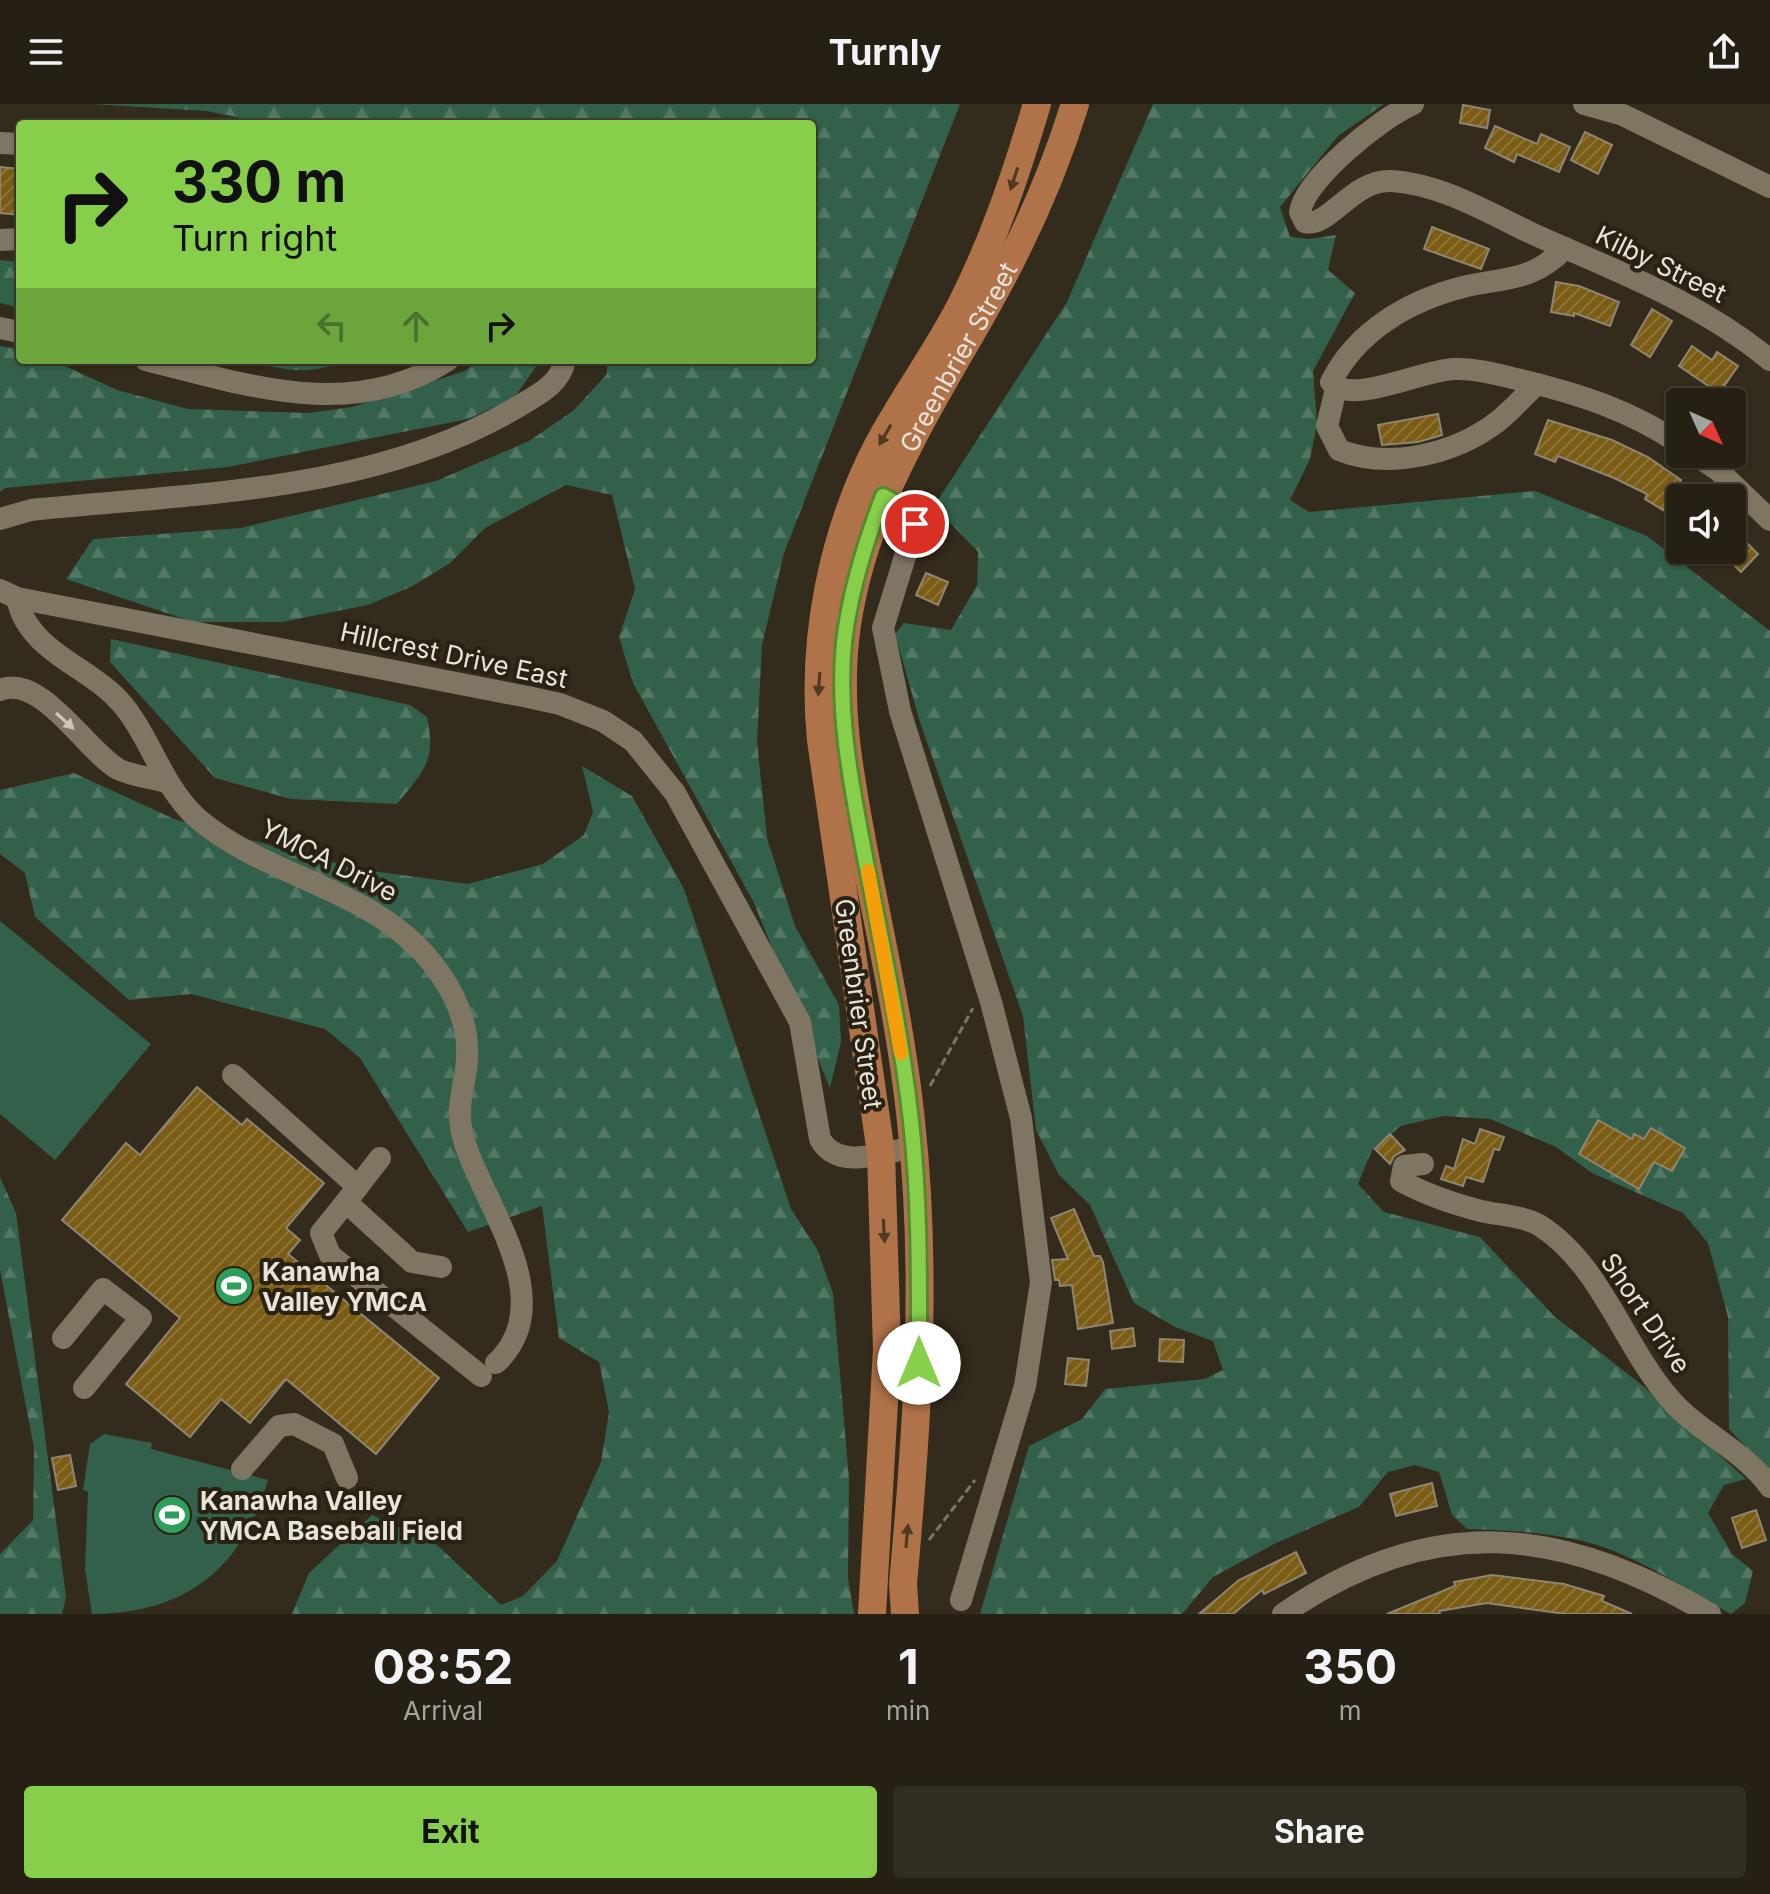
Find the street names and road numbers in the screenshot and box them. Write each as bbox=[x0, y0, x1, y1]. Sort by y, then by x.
street label: Kilby Street bbox=[1591, 219, 1731, 309]
street label: Greenbrier Street bbox=[893, 257, 1023, 457]
street label: Hillcrest Drive East bbox=[338, 616, 570, 694]
street label: YMCA Drive bbox=[255, 812, 403, 908]
street label: Greenbrier Street bbox=[829, 897, 889, 1111]
street label: Short Drive bbox=[1595, 1247, 1697, 1379]

